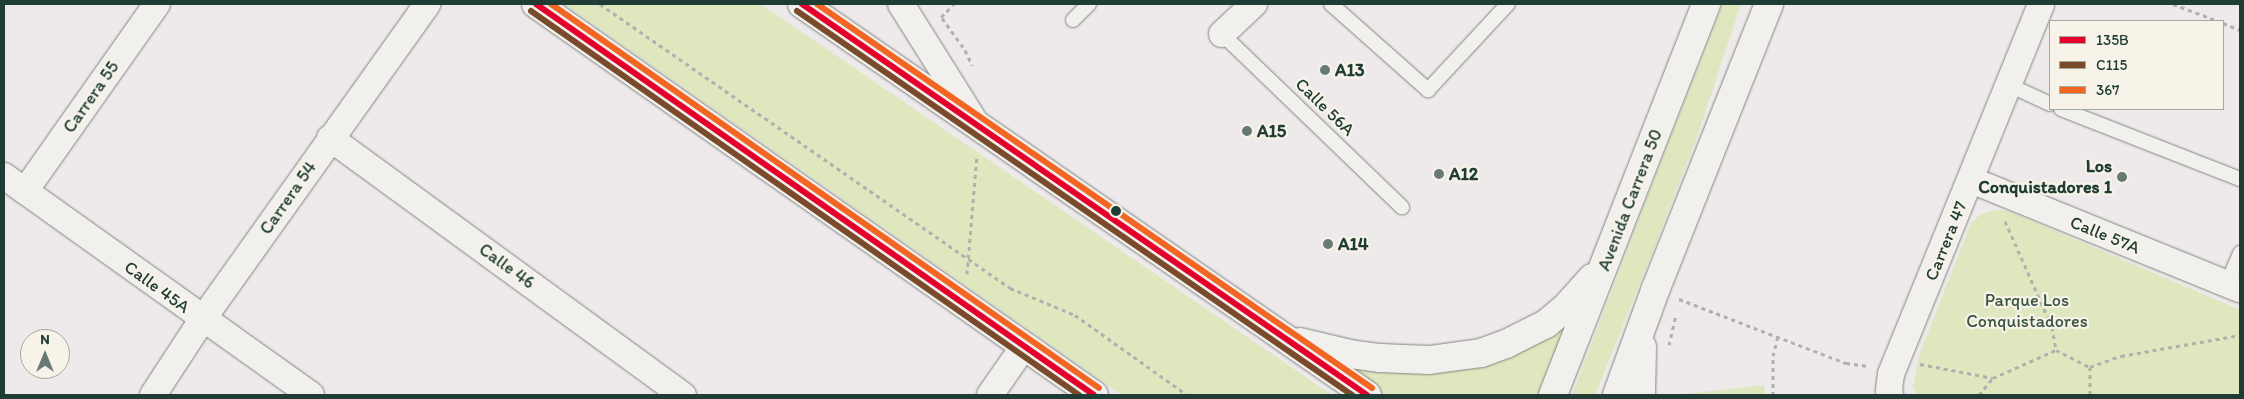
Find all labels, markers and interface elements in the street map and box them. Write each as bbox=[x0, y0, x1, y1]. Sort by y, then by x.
legend bbox=[2049, 20, 2224, 110]
text: 135B bbox=[2096, 31, 2129, 49]
text: C115 bbox=[2096, 56, 2127, 74]
street label: Carrera 55 bbox=[58, 57, 124, 137]
place label: A13 bbox=[1335, 59, 1365, 81]
marker: A13 bbox=[1319, 64, 1331, 76]
street label: Calle 56A bbox=[1291, 73, 1359, 141]
text: 367 bbox=[2096, 81, 2120, 99]
place label: A15 bbox=[1257, 120, 1286, 142]
marker: A15 bbox=[1241, 125, 1253, 137]
street label: Avenida Carrera 50 bbox=[1593, 126, 1667, 274]
place label: Los Conquistadores 1 bbox=[1978, 156, 2112, 198]
street label: Carrera 54 bbox=[255, 157, 321, 239]
place label: A12 bbox=[1449, 163, 1478, 185]
marker: A12 bbox=[1433, 168, 1445, 180]
marker: Los Conquistadores 1 bbox=[2116, 171, 2128, 183]
street label: Carrera 47 bbox=[1920, 198, 1972, 284]
unlabelled marker bbox=[1111, 206, 1121, 216]
street label: Calle 57A bbox=[2067, 211, 2143, 259]
place label: A14 bbox=[1338, 233, 1369, 255]
street label: Calle 46 bbox=[475, 238, 539, 294]
marker: A14 bbox=[1322, 238, 1334, 250]
street label: Calle 45A bbox=[120, 256, 194, 318]
park label: Parque Los Conquistadores bbox=[1966, 290, 2088, 332]
north arrow bbox=[20, 329, 70, 379]
text: N bbox=[40, 331, 50, 348]

